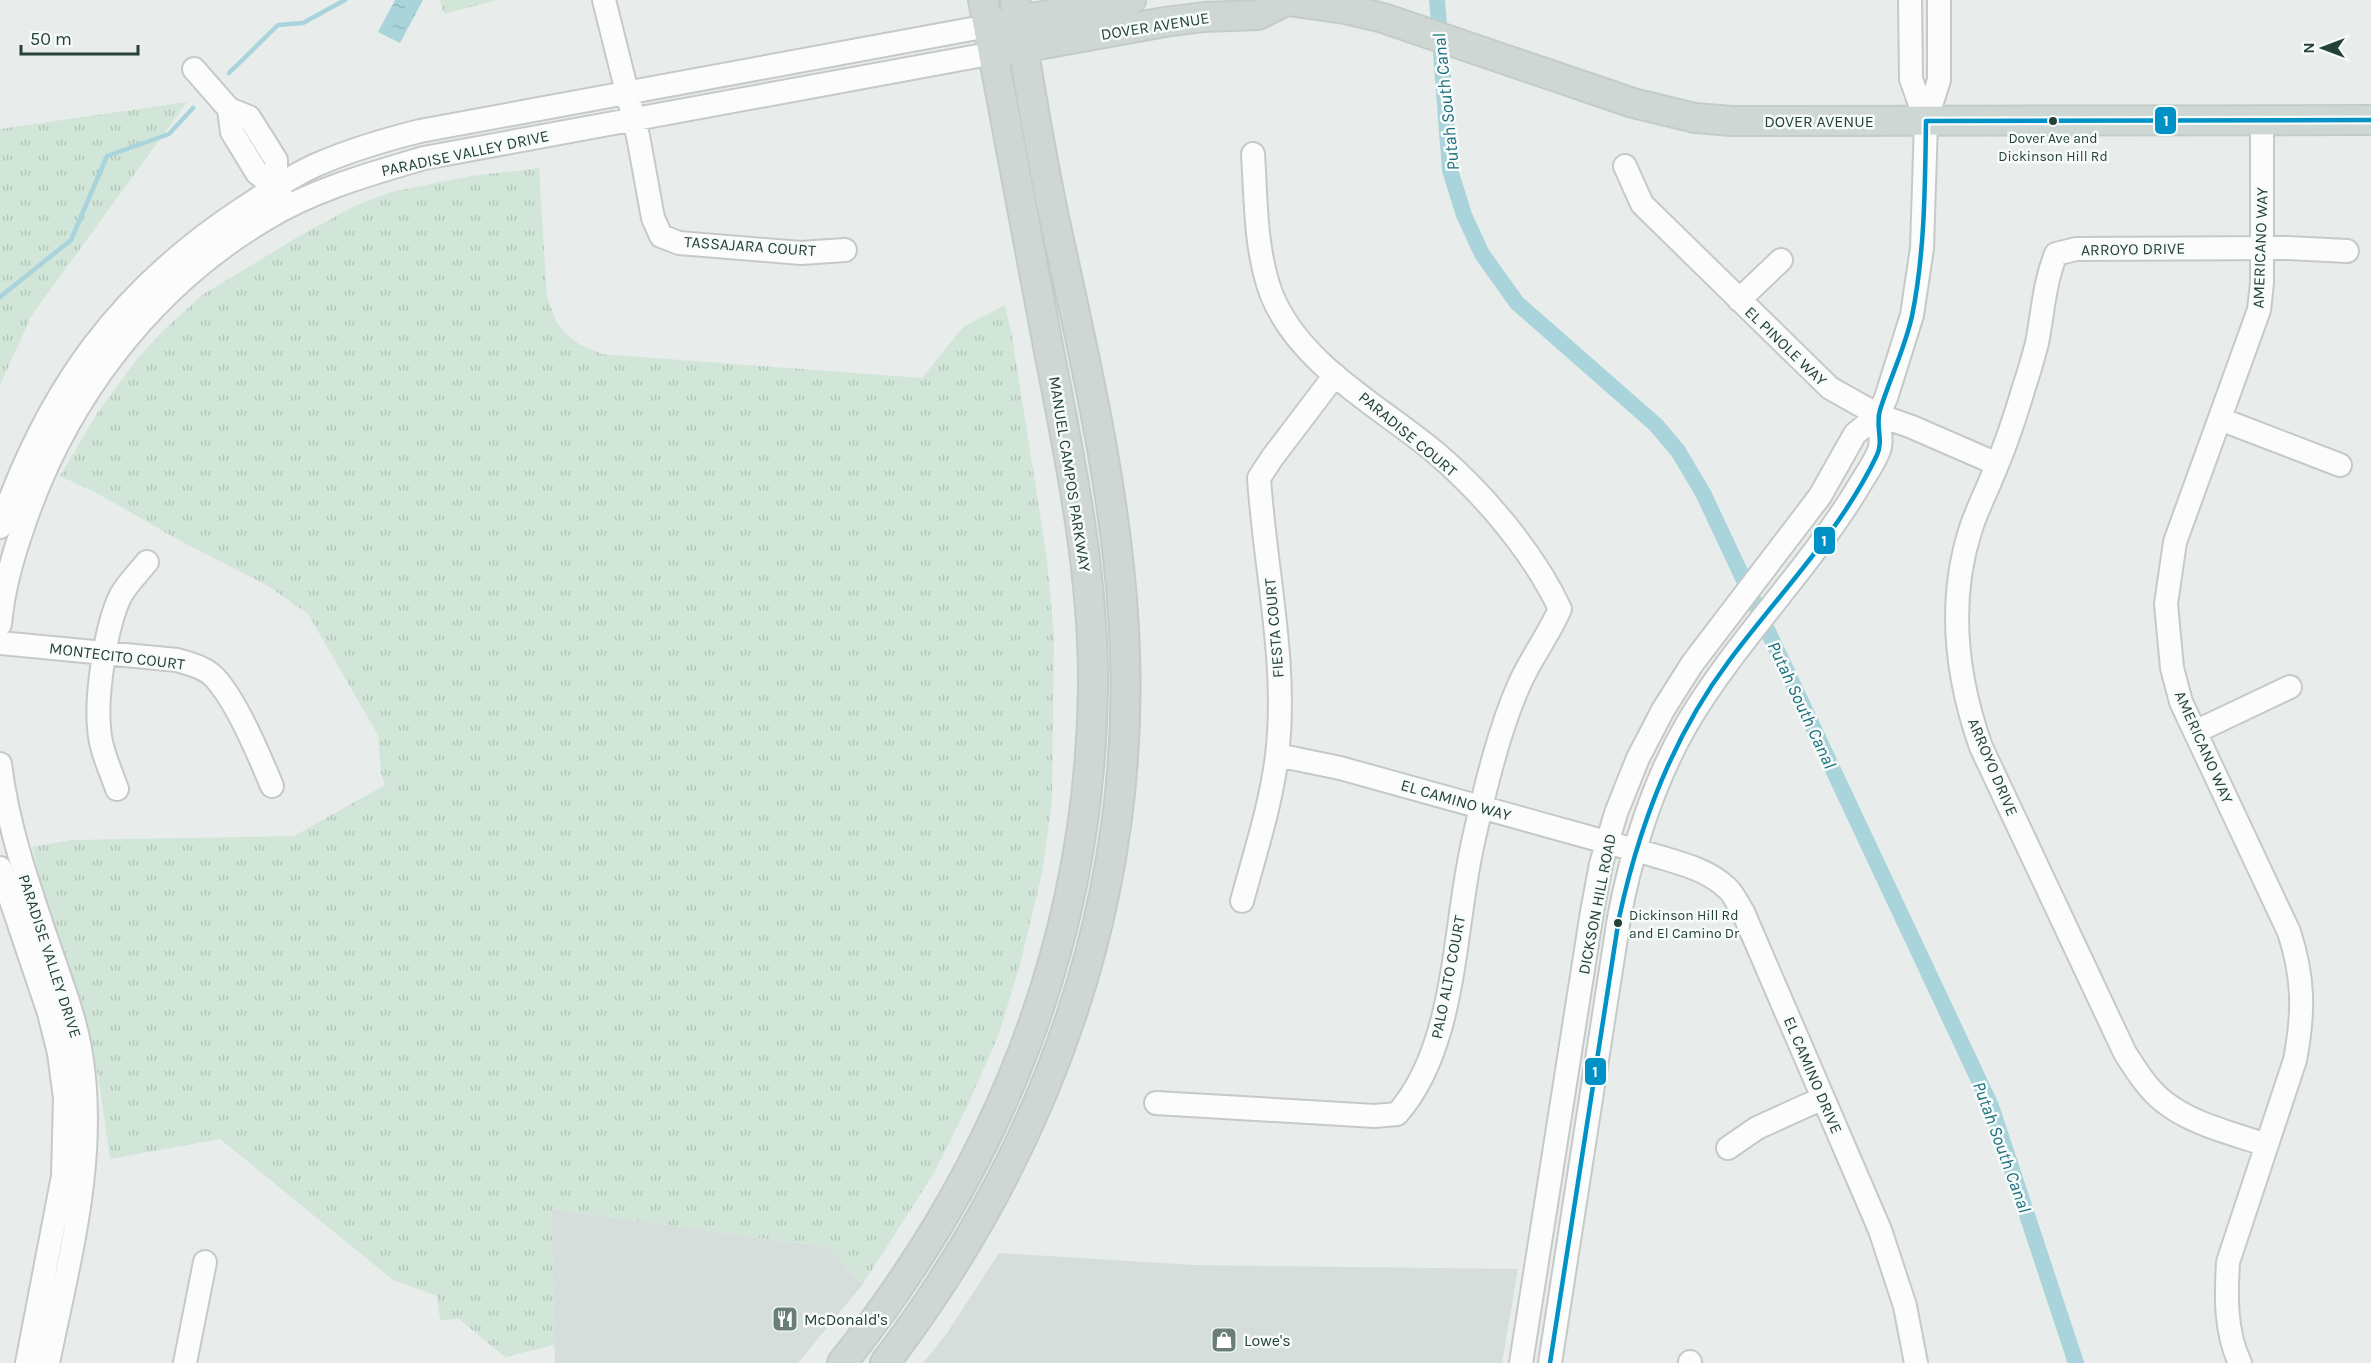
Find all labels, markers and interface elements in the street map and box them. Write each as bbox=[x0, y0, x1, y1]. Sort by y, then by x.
street label: DOVER AVENUE bbox=[1099, 8, 1211, 44]
scale bar bbox=[21, 18, 138, 56]
north arrow bbox=[2293, 18, 2353, 78]
text: 50 m bbox=[30, 28, 72, 50]
water label: Putah South Canal bbox=[1428, 32, 1464, 172]
text: N bbox=[2299, 42, 2318, 54]
line badge: 1 bbox=[2154, 106, 2177, 135]
text: 1 bbox=[2163, 111, 2169, 130]
street label: DOVER AVENUE bbox=[1764, 112, 1874, 131]
marker: Dover Ave and Dickinson Hill Rd bbox=[2047, 115, 2059, 127]
street label: PARADISE VALLEY DRIVE bbox=[379, 126, 551, 180]
place label: Dover Ave and Dickinson Hill Rd bbox=[1998, 130, 2108, 165]
street label: AMERICANO WAY bbox=[2248, 187, 2272, 309]
street label: TASSAJARA COURT bbox=[684, 232, 816, 260]
street label: ARROYO DRIVE bbox=[2081, 239, 2185, 259]
street label: EL PINOLE WAY bbox=[1741, 302, 1831, 390]
street label: MANUEL CAMPOS PARKWAY bbox=[1045, 375, 1095, 573]
street label: PARADISE COURT bbox=[1355, 387, 1461, 481]
line badge: 1 bbox=[1813, 526, 1836, 555]
text: 1 bbox=[1821, 531, 1827, 550]
street label: FIESTA COURT bbox=[1260, 577, 1288, 679]
street label: MONTECITO COURT bbox=[48, 638, 186, 674]
water label: Putah South Canal bbox=[1763, 638, 1841, 773]
street label: AMERICANO WAY bbox=[2171, 688, 2237, 807]
street label: ARROYO DRIVE bbox=[1964, 715, 2022, 819]
street label: EL CAMINO WAY bbox=[1399, 775, 1513, 825]
street label: DICKSON HILL ROAD bbox=[1574, 832, 1620, 976]
street label: PARADISE VALLEY DRIVE bbox=[15, 872, 85, 1040]
place label: Dickinson Hill Rd and El Camino Dr bbox=[1629, 907, 1740, 942]
street label: PALO ALTO COURT bbox=[1427, 914, 1469, 1040]
marker: Dickinson Hill Rd and El Camino Dr bbox=[1612, 917, 1624, 929]
street label: EL CAMINO DRIVE bbox=[1780, 1014, 1846, 1136]
line badge: 1 bbox=[1584, 1057, 1607, 1086]
text: 1 bbox=[1592, 1062, 1598, 1081]
water label: Putah South Canal bbox=[1968, 1078, 2036, 1216]
restaurant icon: McDonald's bbox=[770, 1304, 800, 1334]
place label: McDonald's bbox=[804, 1310, 888, 1329]
shop icon: Lowe's bbox=[1209, 1325, 1239, 1355]
place label: Lowe's bbox=[1244, 1331, 1291, 1350]

